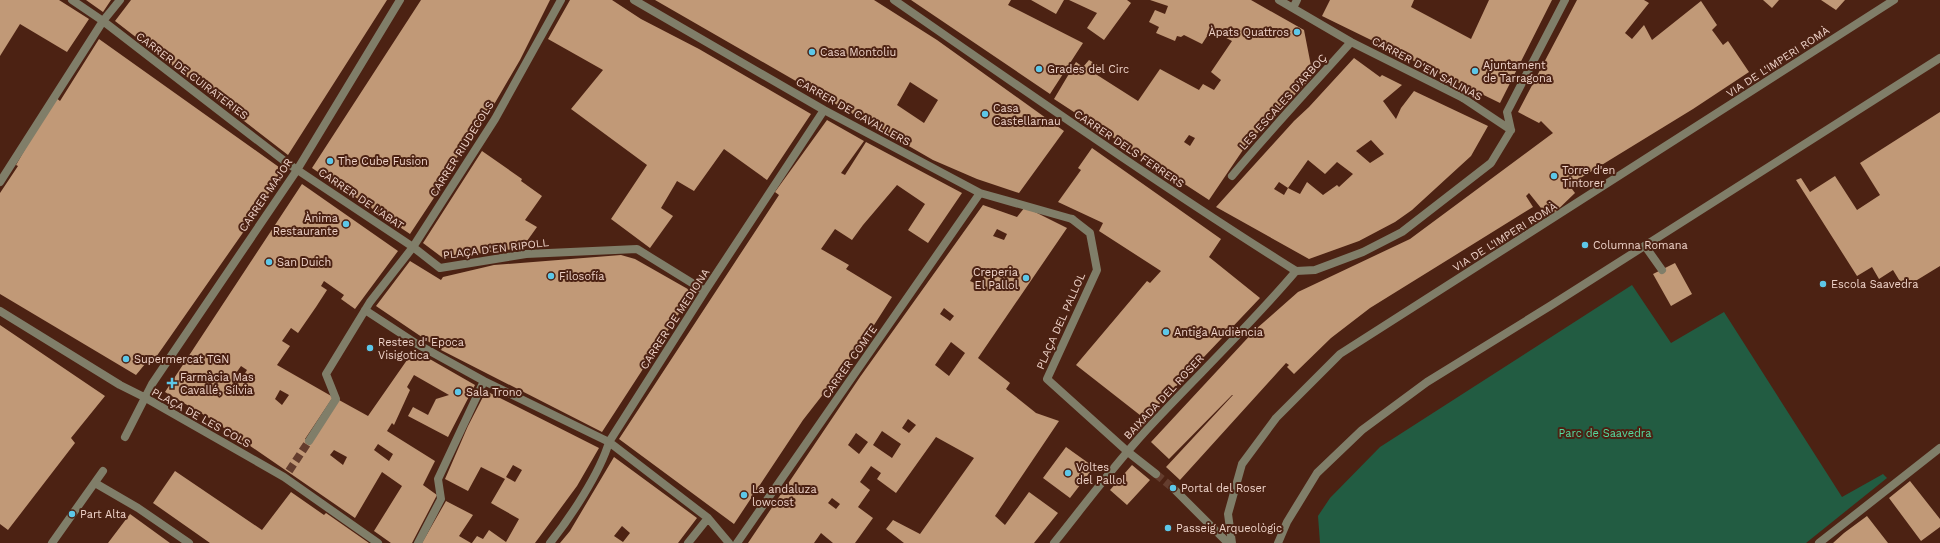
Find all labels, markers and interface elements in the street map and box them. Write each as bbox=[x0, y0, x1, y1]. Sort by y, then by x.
street label: VIA DE L'IMPERI ROMÀ bbox=[1723, 23, 1832, 100]
place label: Àpats Quattros bbox=[1208, 25, 1289, 39]
marker: Àpats Quattros bbox=[1292, 27, 1302, 37]
street label: CARRER DE CUIRATERIES bbox=[134, 30, 250, 122]
street label: CARRER D'EN SALINAS bbox=[1370, 34, 1484, 104]
place label: Casa Montoliu bbox=[820, 46, 896, 59]
marker: Casa Montoliu bbox=[807, 47, 817, 57]
street label: LES ESCALES D'ARBOÇ bbox=[1236, 51, 1330, 153]
place label: Ajuntament de Tarragona bbox=[1483, 59, 1552, 85]
place label: Grades del Circ bbox=[1047, 63, 1129, 76]
marker: Grades del Circ bbox=[1034, 64, 1044, 74]
marker: Ajuntament de Tarragona bbox=[1470, 66, 1480, 76]
street label: CARRER DE CAVALLERS bbox=[794, 75, 912, 149]
street label: CARRER RIUDECOLS bbox=[427, 99, 497, 199]
place label: Casa Castellarnau bbox=[993, 102, 1061, 128]
street label: CARRER DELS FERRERS bbox=[1072, 107, 1186, 191]
marker: Casa Castellarnau bbox=[980, 109, 990, 119]
place label: The Cube Fusion bbox=[338, 155, 428, 168]
street label: CARRER MAJOR bbox=[237, 156, 295, 234]
marker: The Cube Fusion bbox=[325, 156, 335, 166]
place label: Torre d'en Tintorer bbox=[1562, 164, 1615, 190]
street label: CARRER DE L'ABAT bbox=[316, 166, 406, 233]
marker: Torre d'en Tintorer bbox=[1549, 171, 1559, 181]
street label: VIA DE L'IMPERI ROMÀ bbox=[1450, 199, 1559, 274]
place label: Ànima Restaurante bbox=[273, 211, 338, 238]
marker: Ànima Restaurante bbox=[341, 219, 351, 229]
street label: PLAÇA D'EN RIPOLL bbox=[442, 236, 550, 262]
place label: Columna Romana bbox=[1593, 239, 1688, 252]
marker: Columna Romana bbox=[1580, 240, 1590, 250]
place label: San Duich bbox=[277, 256, 331, 269]
marker: San Duich bbox=[264, 257, 274, 267]
street label: CARRER DE MEDIONA bbox=[638, 266, 712, 372]
place label: Creperia El Pallol bbox=[973, 266, 1019, 292]
place label: Filosofía bbox=[559, 270, 604, 283]
street label: PLAÇA DEL PALLOL bbox=[1034, 270, 1088, 371]
marker: Filosofía bbox=[546, 271, 556, 281]
marker: Creperia El Pallol bbox=[1021, 273, 1031, 283]
place label: Escola Saavedra bbox=[1831, 278, 1918, 291]
marker: Escola Saavedra bbox=[1818, 279, 1828, 289]
street label: CARRER COMTE bbox=[820, 323, 880, 401]
place label: Antiga Audiència bbox=[1174, 326, 1263, 339]
marker: Antiga Audiència bbox=[1161, 327, 1171, 337]
place label: Restes d' Epoca Visigotica bbox=[378, 336, 464, 362]
marker: Restes d' Epoca Visigotica bbox=[365, 343, 375, 353]
street label: BAIXADA DEL ROSER bbox=[1121, 352, 1207, 442]
place label: Supermercat TGN bbox=[134, 353, 229, 366]
marker: Supermercat TGN bbox=[121, 354, 131, 364]
place label: Farmàcia Mas Cavallé, Sílvia bbox=[180, 371, 254, 397]
marker: Farmàcia Mas Cavallé, Sílvia bbox=[167, 378, 177, 388]
street label: PLAÇA DE LES COLS bbox=[149, 385, 253, 451]
place label: Sala Trono bbox=[466, 386, 522, 399]
marker: Sala Trono bbox=[453, 387, 463, 397]
park label: Parc de Saavedra bbox=[1559, 427, 1651, 440]
place label: Voltes del Pallol bbox=[1076, 461, 1126, 487]
marker: Voltes del Pallol bbox=[1063, 468, 1073, 478]
place label: Portal del Roser bbox=[1181, 482, 1267, 495]
place label: La andaluza lowcost bbox=[752, 483, 817, 509]
marker: Portal del Roser bbox=[1168, 483, 1178, 493]
marker: La andaluza lowcost bbox=[739, 490, 749, 500]
place label: Part Alta bbox=[80, 508, 126, 521]
marker: Part Alta bbox=[67, 509, 77, 519]
place label: Passeig Arqueològic bbox=[1176, 522, 1282, 535]
marker: Passeig Arqueològic bbox=[1163, 523, 1173, 533]

